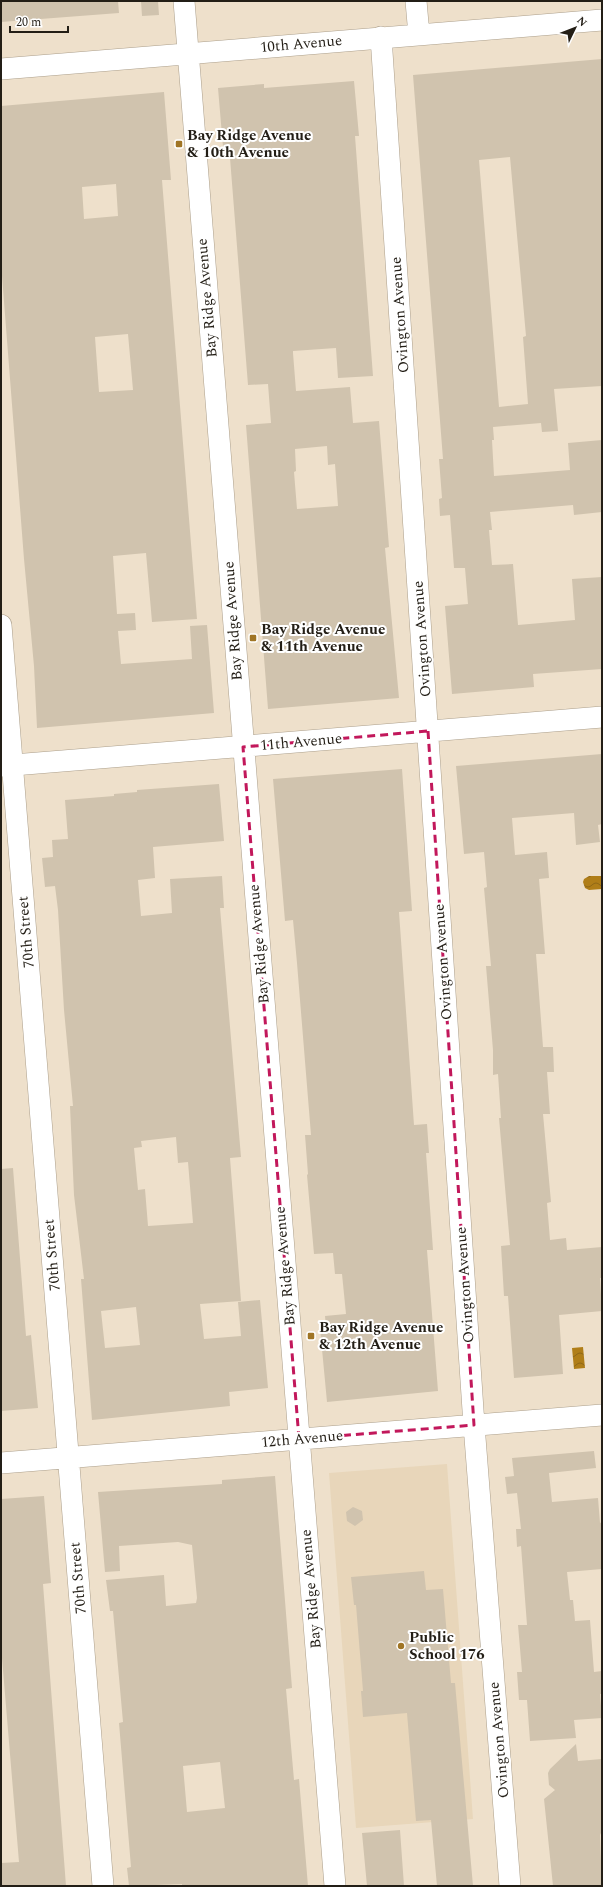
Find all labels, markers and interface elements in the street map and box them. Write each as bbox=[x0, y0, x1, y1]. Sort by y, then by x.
scale bar bbox=[10, 8, 68, 34]
north arrow bbox=[555, 8, 595, 48]
text: N bbox=[573, 12, 591, 31]
text: 20 m bbox=[16, 13, 41, 32]
street label: 10th Avenue bbox=[259, 29, 343, 59]
place label: Bay Ridge Avenue & 10th Avenue bbox=[187, 124, 311, 164]
marker: Bay Ridge Avenue & 10th Avenue bbox=[174, 139, 184, 149]
street label: Bay Ridge Avenue bbox=[190, 237, 224, 359]
street label: Ovington Avenue bbox=[384, 256, 416, 374]
street label: Bay Ridge Avenue bbox=[217, 561, 249, 681]
street label: Ovington Avenue bbox=[406, 580, 438, 698]
place label: Bay Ridge Avenue & 11th Avenue bbox=[261, 618, 385, 658]
marker: Bay Ridge Avenue & 11th Avenue bbox=[248, 633, 258, 643]
street label: 11th Avenue bbox=[259, 727, 343, 757]
street label: Bay Ridge Avenue bbox=[242, 883, 276, 1005]
street label: 70th Street bbox=[11, 895, 41, 969]
street label: Ovington Avenue bbox=[427, 903, 459, 1021]
street label: Bay Ridge Avenue bbox=[268, 1205, 302, 1327]
street label: 70th Street bbox=[37, 1218, 67, 1292]
street label: Ovington Avenue bbox=[449, 1226, 481, 1344]
place label: Bay Ridge Avenue & 12th Avenue bbox=[319, 1316, 443, 1356]
marker: Bay Ridge Avenue & 12th Avenue bbox=[306, 1331, 316, 1341]
street label: 12th Avenue bbox=[260, 1424, 344, 1454]
street label: Bay Ridge Avenue bbox=[294, 1528, 328, 1650]
street label: 70th Street bbox=[63, 1541, 93, 1615]
place label: Public School 176 bbox=[409, 1626, 485, 1666]
marker: Public School 176 bbox=[396, 1641, 406, 1651]
street label: Ovington Avenue bbox=[482, 1681, 516, 1799]

